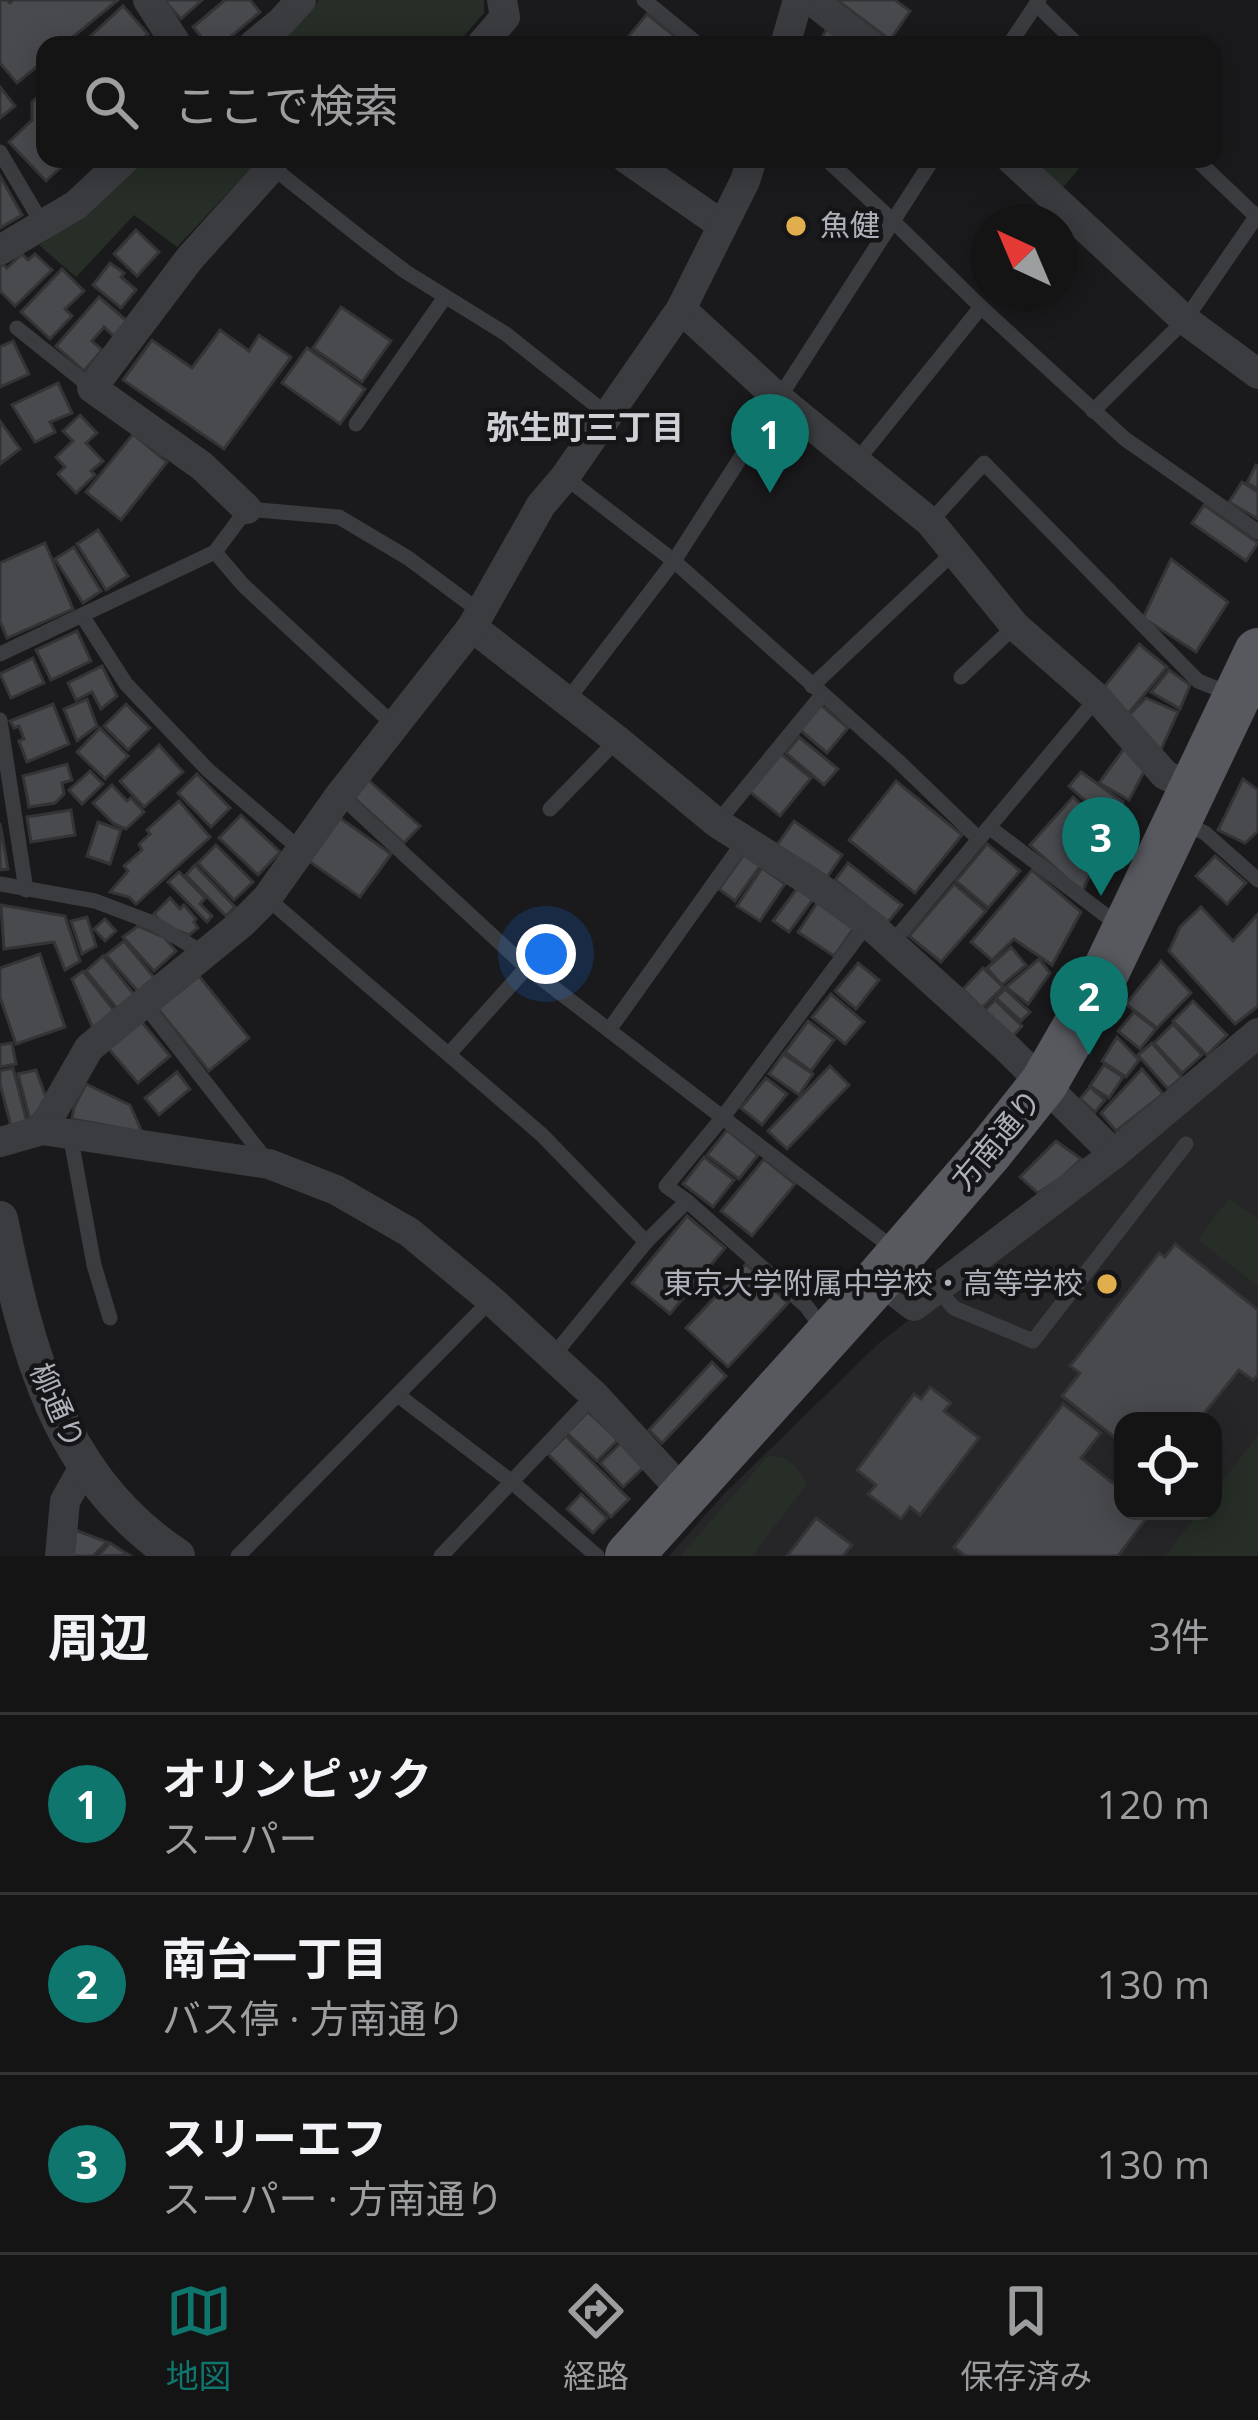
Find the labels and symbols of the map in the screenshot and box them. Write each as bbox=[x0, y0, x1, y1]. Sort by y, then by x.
place label: 魚健 bbox=[820, 204, 880, 245]
north arrow bbox=[970, 204, 1078, 312]
marker: 魚健 bbox=[783, 213, 809, 239]
pin: 1 bbox=[731, 394, 809, 493]
district label: 弥生町三丁目 bbox=[486, 404, 684, 449]
pin: 3 bbox=[1062, 797, 1140, 896]
your location bbox=[516, 924, 576, 984]
pin: 2 bbox=[1050, 956, 1128, 1055]
street label: 方南通り bbox=[942, 1080, 1050, 1198]
place label: 東京大学附属中学校・高等学校 bbox=[663, 1262, 1083, 1303]
marker: 東京大学附属中学校・高等学校 bbox=[1094, 1271, 1120, 1297]
street label: 柳通り bbox=[21, 1356, 95, 1455]

